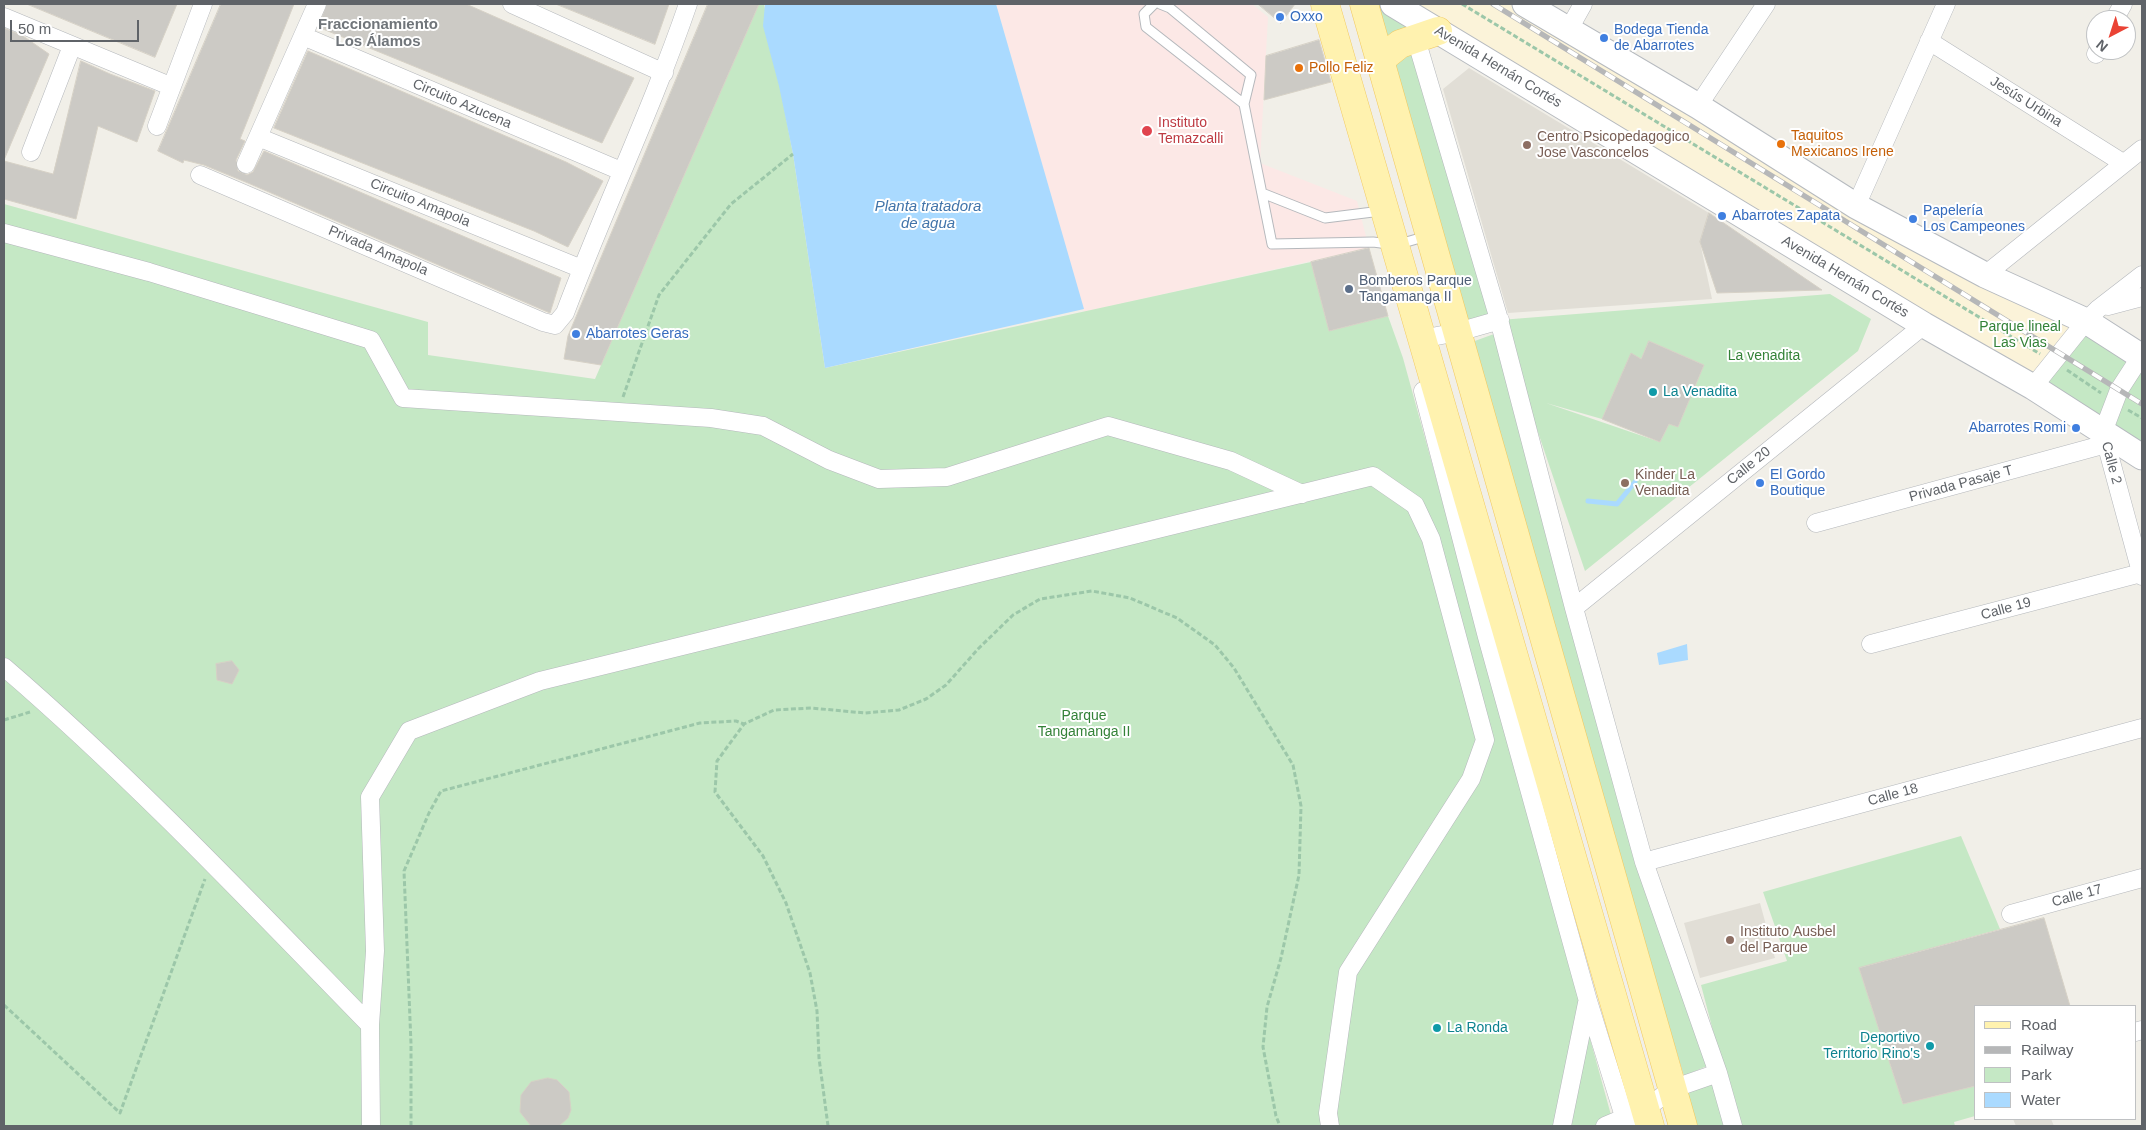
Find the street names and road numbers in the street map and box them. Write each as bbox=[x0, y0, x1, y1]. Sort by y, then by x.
street label: Avenida Hernán Cortés bbox=[1431, 22, 1565, 112]
street label: Jesús Urbina bbox=[1987, 73, 2065, 131]
street label: Circuito Azucena bbox=[410, 76, 514, 132]
street label: Circuito Amapola bbox=[367, 175, 473, 231]
street label: Privada Amapola bbox=[326, 222, 430, 280]
street label: Avenida Hernán Cortés bbox=[1778, 232, 1912, 322]
street label: Calle 2 bbox=[2097, 440, 2125, 486]
street label: Calle 20 bbox=[1724, 443, 1774, 489]
street label: Privada Pasaje T bbox=[1907, 462, 2015, 506]
street label: Calle 19 bbox=[1979, 594, 2033, 624]
street label: Calle 18 bbox=[1866, 780, 1920, 810]
street label: Calle 17 bbox=[2050, 881, 2104, 911]

